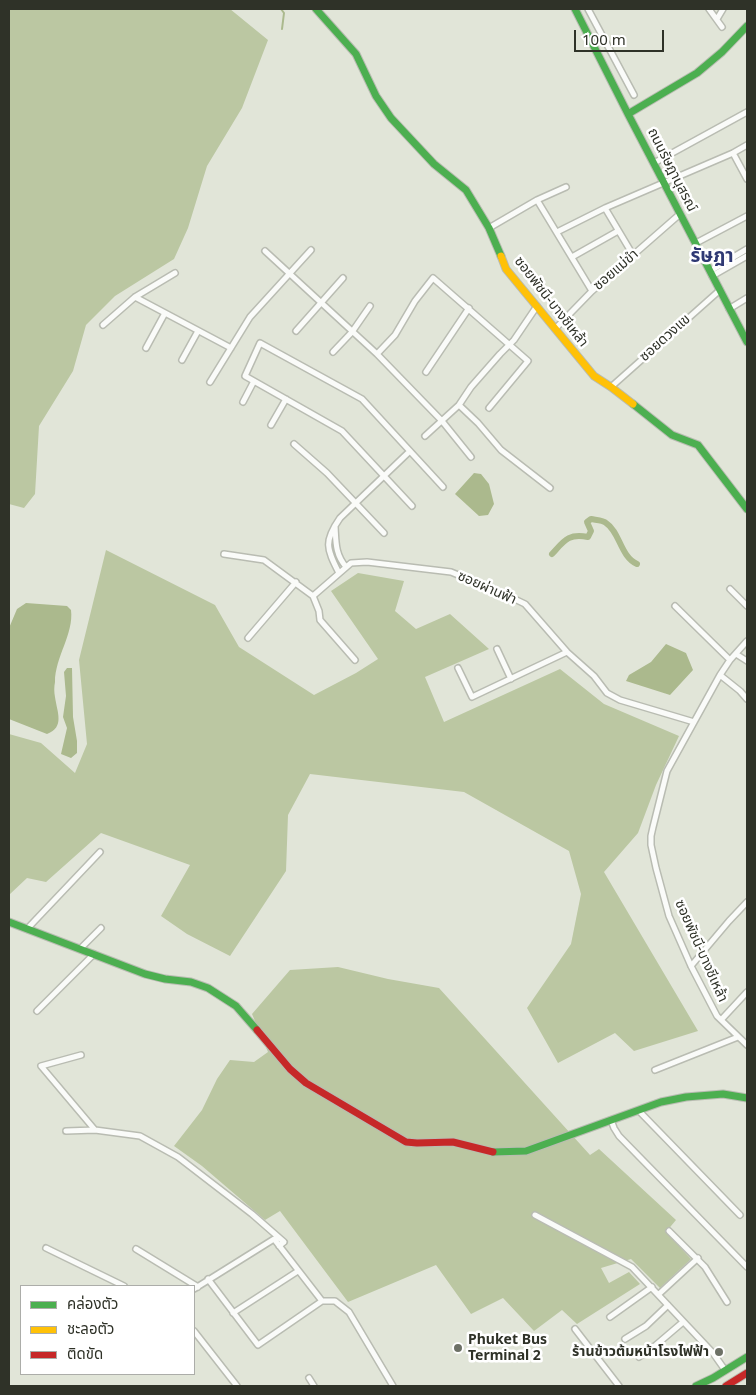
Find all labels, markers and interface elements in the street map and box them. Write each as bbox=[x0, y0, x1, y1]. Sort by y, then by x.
scale bar bbox=[576, 20, 666, 52]
text: 100 m bbox=[582, 29, 626, 49]
street label: ถนนรัษฎานุสรณ์ bbox=[644, 125, 700, 215]
street label: ซอยแม่ขำ bbox=[590, 246, 642, 294]
district label: รัษฎา bbox=[690, 246, 734, 268]
street label: ซอยพัชนี-บางชีเหล้า bbox=[511, 253, 591, 351]
street label: ซอยดวงแข bbox=[636, 311, 694, 365]
street label: ซอยผ่านฟ้า bbox=[455, 568, 519, 608]
street label: ซอยพัชนี-บางชีเหล้า bbox=[671, 897, 731, 1005]
legend bbox=[20, 1285, 195, 1375]
text: คล่องตัว bbox=[67, 1293, 118, 1313]
text: ชะลอตัว bbox=[67, 1318, 114, 1338]
place label: Phuket Bus Terminal 2 bbox=[468, 1332, 547, 1364]
marker: Phuket Bus Terminal 2 bbox=[452, 1342, 464, 1354]
text: ติดขัด bbox=[67, 1343, 103, 1363]
place label: ร้านข้าวต้มหน้าโรงไฟฟ้า bbox=[572, 1344, 709, 1360]
marker: ร้านข้าวต้มหน้าโรงไฟฟ้า bbox=[713, 1346, 725, 1358]

